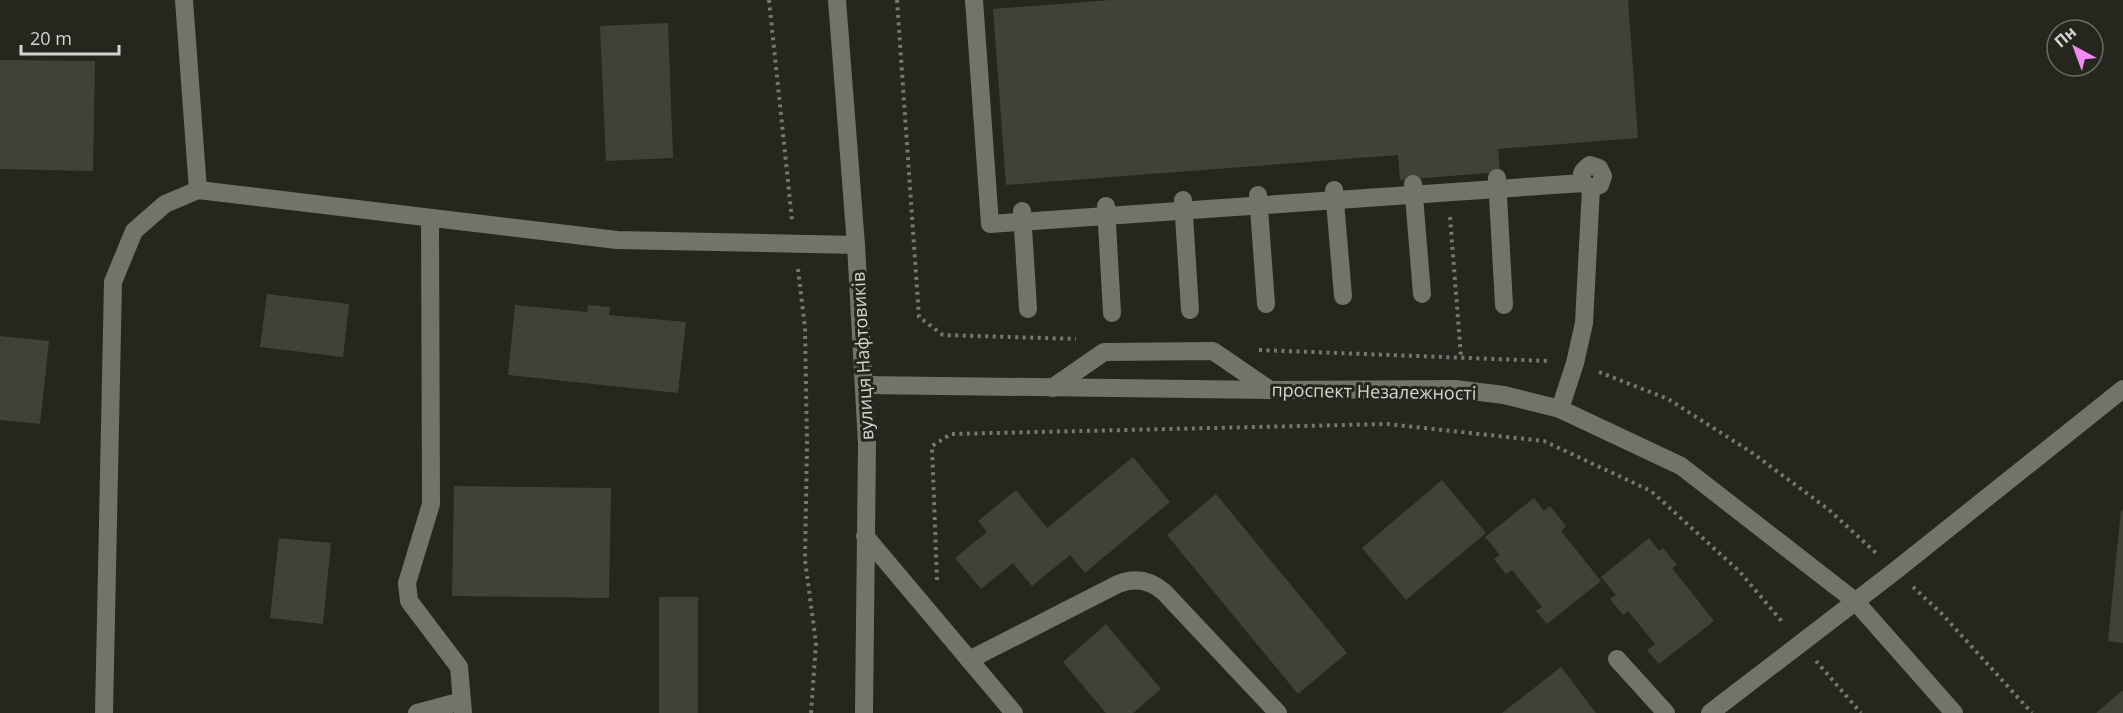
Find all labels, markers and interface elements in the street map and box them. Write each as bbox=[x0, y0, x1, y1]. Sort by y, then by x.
scale bar bbox=[21, 18, 118, 56]
north arrow bbox=[2045, 18, 2105, 78]
text: Пн bbox=[2049, 21, 2081, 52]
text: 20 m bbox=[30, 26, 72, 50]
street label: вулиця Нафтовиків bbox=[846, 271, 878, 441]
street label: проспект Незалежності bbox=[1271, 377, 1477, 405]

